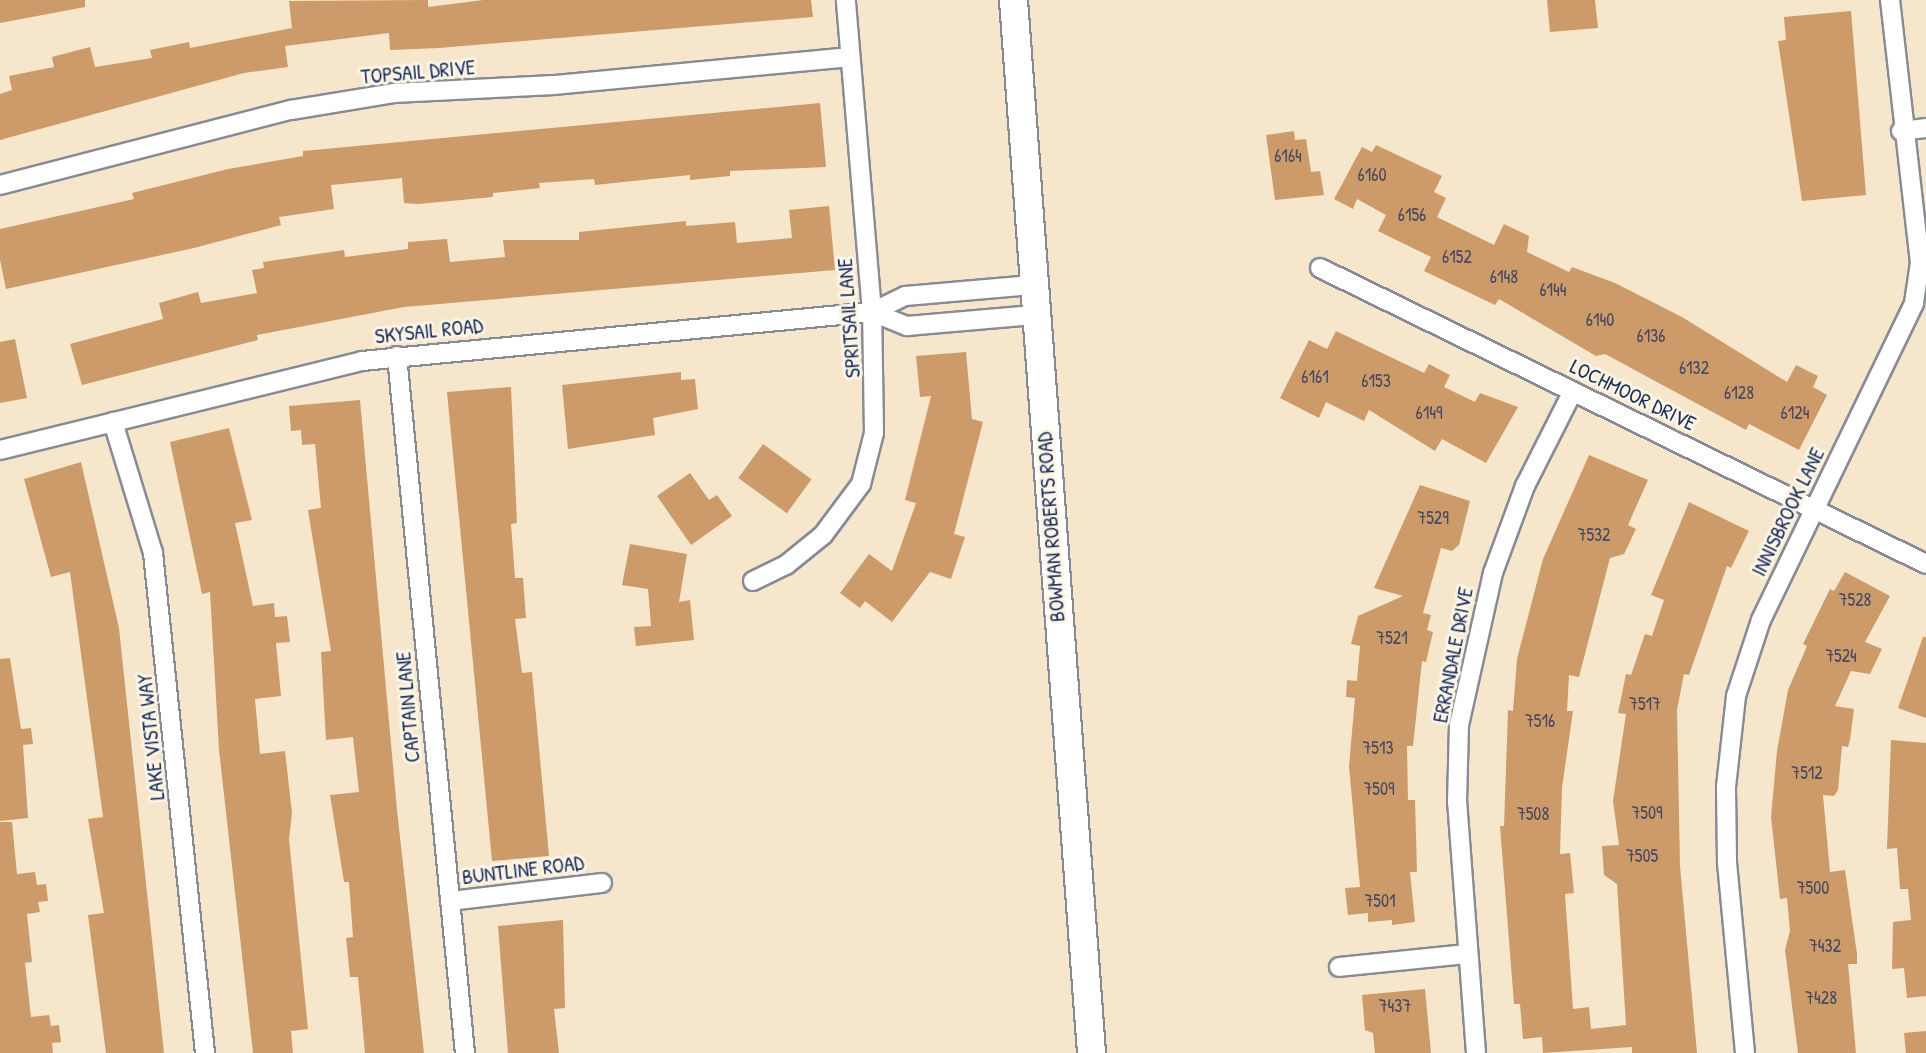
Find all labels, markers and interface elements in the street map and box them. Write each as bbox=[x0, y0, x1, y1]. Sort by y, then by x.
street label: TOPSAIL DRIVE bbox=[360, 54, 476, 90]
house number: 6164 bbox=[1274, 145, 1302, 167]
house number: 6160 bbox=[1358, 164, 1386, 186]
house number: 6156 bbox=[1398, 204, 1426, 226]
house number: 6152 bbox=[1442, 246, 1472, 268]
street label: SPRITSAIL LANE bbox=[832, 257, 866, 379]
house number: 6148 bbox=[1490, 266, 1518, 288]
house number: 6144 bbox=[1539, 279, 1567, 301]
house number: 6140 bbox=[1586, 309, 1614, 331]
street label: SKYSAIL ROAD bbox=[374, 313, 484, 349]
house number: 6136 bbox=[1637, 325, 1665, 347]
street label: LOCHMOOR DRIVE bbox=[1566, 354, 1700, 436]
house number: 6132 bbox=[1679, 357, 1709, 379]
house number: 6161 bbox=[1301, 366, 1329, 388]
house number: 6153 bbox=[1361, 370, 1391, 392]
house number: 6128 bbox=[1724, 382, 1754, 404]
house number: 6149 bbox=[1415, 402, 1443, 424]
house number: 6124 bbox=[1781, 402, 1809, 424]
street label: BOWMAN ROBERTS ROAD bbox=[1032, 431, 1070, 623]
street label: INNISBROOK LANE bbox=[1746, 444, 1830, 580]
house number: 7529 bbox=[1417, 507, 1449, 529]
house number: 7532 bbox=[1577, 524, 1611, 546]
street label: ERRANDALE DRIVE bbox=[1428, 585, 1478, 725]
house number: 7528 bbox=[1839, 589, 1871, 611]
house number: 7521 bbox=[1376, 627, 1408, 649]
house number: 7524 bbox=[1825, 645, 1857, 667]
street label: CAPTAIN LANE bbox=[391, 650, 425, 764]
street label: LAKE VISTA WAY bbox=[132, 673, 170, 801]
house number: 7517 bbox=[1629, 693, 1661, 715]
house number: 7516 bbox=[1525, 710, 1555, 732]
house number: 7513 bbox=[1362, 737, 1394, 759]
house number: 7512 bbox=[1791, 762, 1823, 784]
house number: 7509 bbox=[1363, 778, 1395, 800]
house number: 7509 bbox=[1631, 802, 1663, 824]
house number: 7508 bbox=[1517, 803, 1549, 825]
house number: 7505 bbox=[1626, 845, 1658, 867]
street label: BUNTLINE ROAD bbox=[461, 850, 585, 890]
house number: 7500 bbox=[1797, 877, 1829, 899]
house number: 7501 bbox=[1364, 890, 1396, 912]
house number: 7432 bbox=[1809, 935, 1841, 957]
house number: 7428 bbox=[1805, 987, 1837, 1009]
house number: 7437 bbox=[1379, 995, 1411, 1017]

